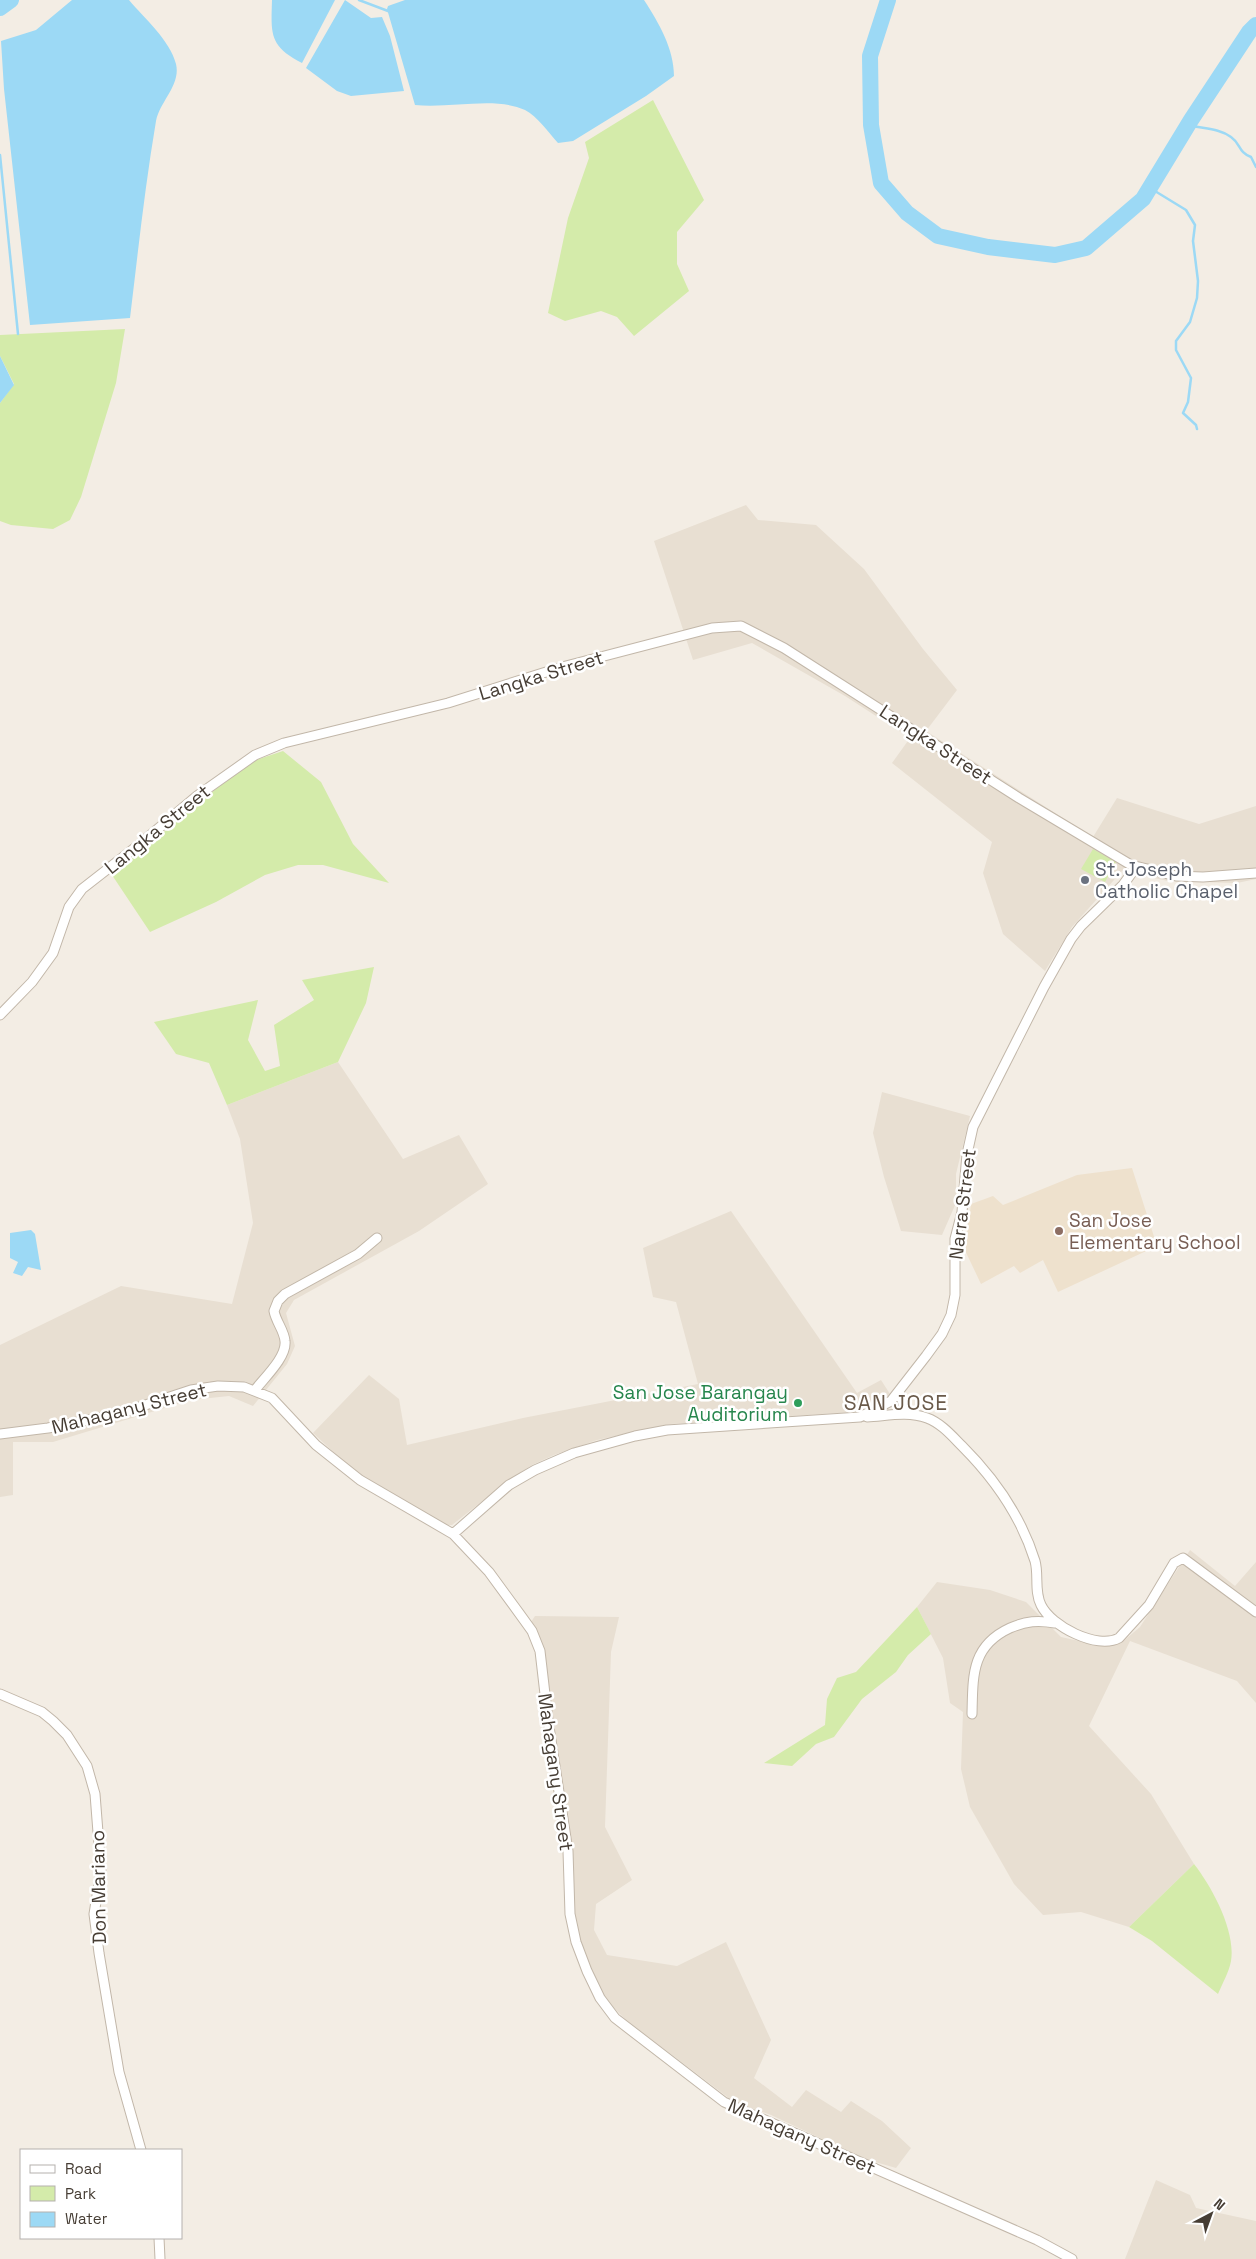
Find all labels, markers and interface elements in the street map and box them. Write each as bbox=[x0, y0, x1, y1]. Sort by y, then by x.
street label: Langka Street bbox=[476, 645, 606, 706]
street label: Langka Street bbox=[875, 699, 997, 790]
street label: Langka Street bbox=[99, 779, 215, 880]
place label: St. Joseph Catholic Chapel bbox=[1095, 857, 1238, 904]
marker: St. Joseph Catholic Chapel bbox=[1079, 874, 1091, 886]
street label: Narra Street bbox=[943, 1147, 982, 1261]
place label: San Jose Elementary School bbox=[1069, 1208, 1241, 1255]
marker: San Jose Elementary School bbox=[1053, 1225, 1065, 1237]
street label: Mahagany Street bbox=[49, 1377, 209, 1440]
place label: San Jose Barangay Auditorium bbox=[613, 1380, 788, 1427]
district label: SAN JOSE bbox=[844, 1389, 948, 1416]
marker: San Jose Barangay Auditorium bbox=[792, 1397, 804, 1409]
street label: Mahagany Street bbox=[532, 1692, 579, 1852]
street label: Don Mariano bbox=[85, 1830, 112, 1944]
street label: Mahagany Street bbox=[724, 2093, 879, 2180]
legend bbox=[20, 2149, 182, 2239]
text: Road bbox=[65, 2159, 102, 2178]
text: Park bbox=[65, 2184, 96, 2203]
north arrow bbox=[1186, 2189, 1236, 2239]
text: N bbox=[1210, 2194, 1229, 2214]
text: Water bbox=[65, 2209, 108, 2228]

